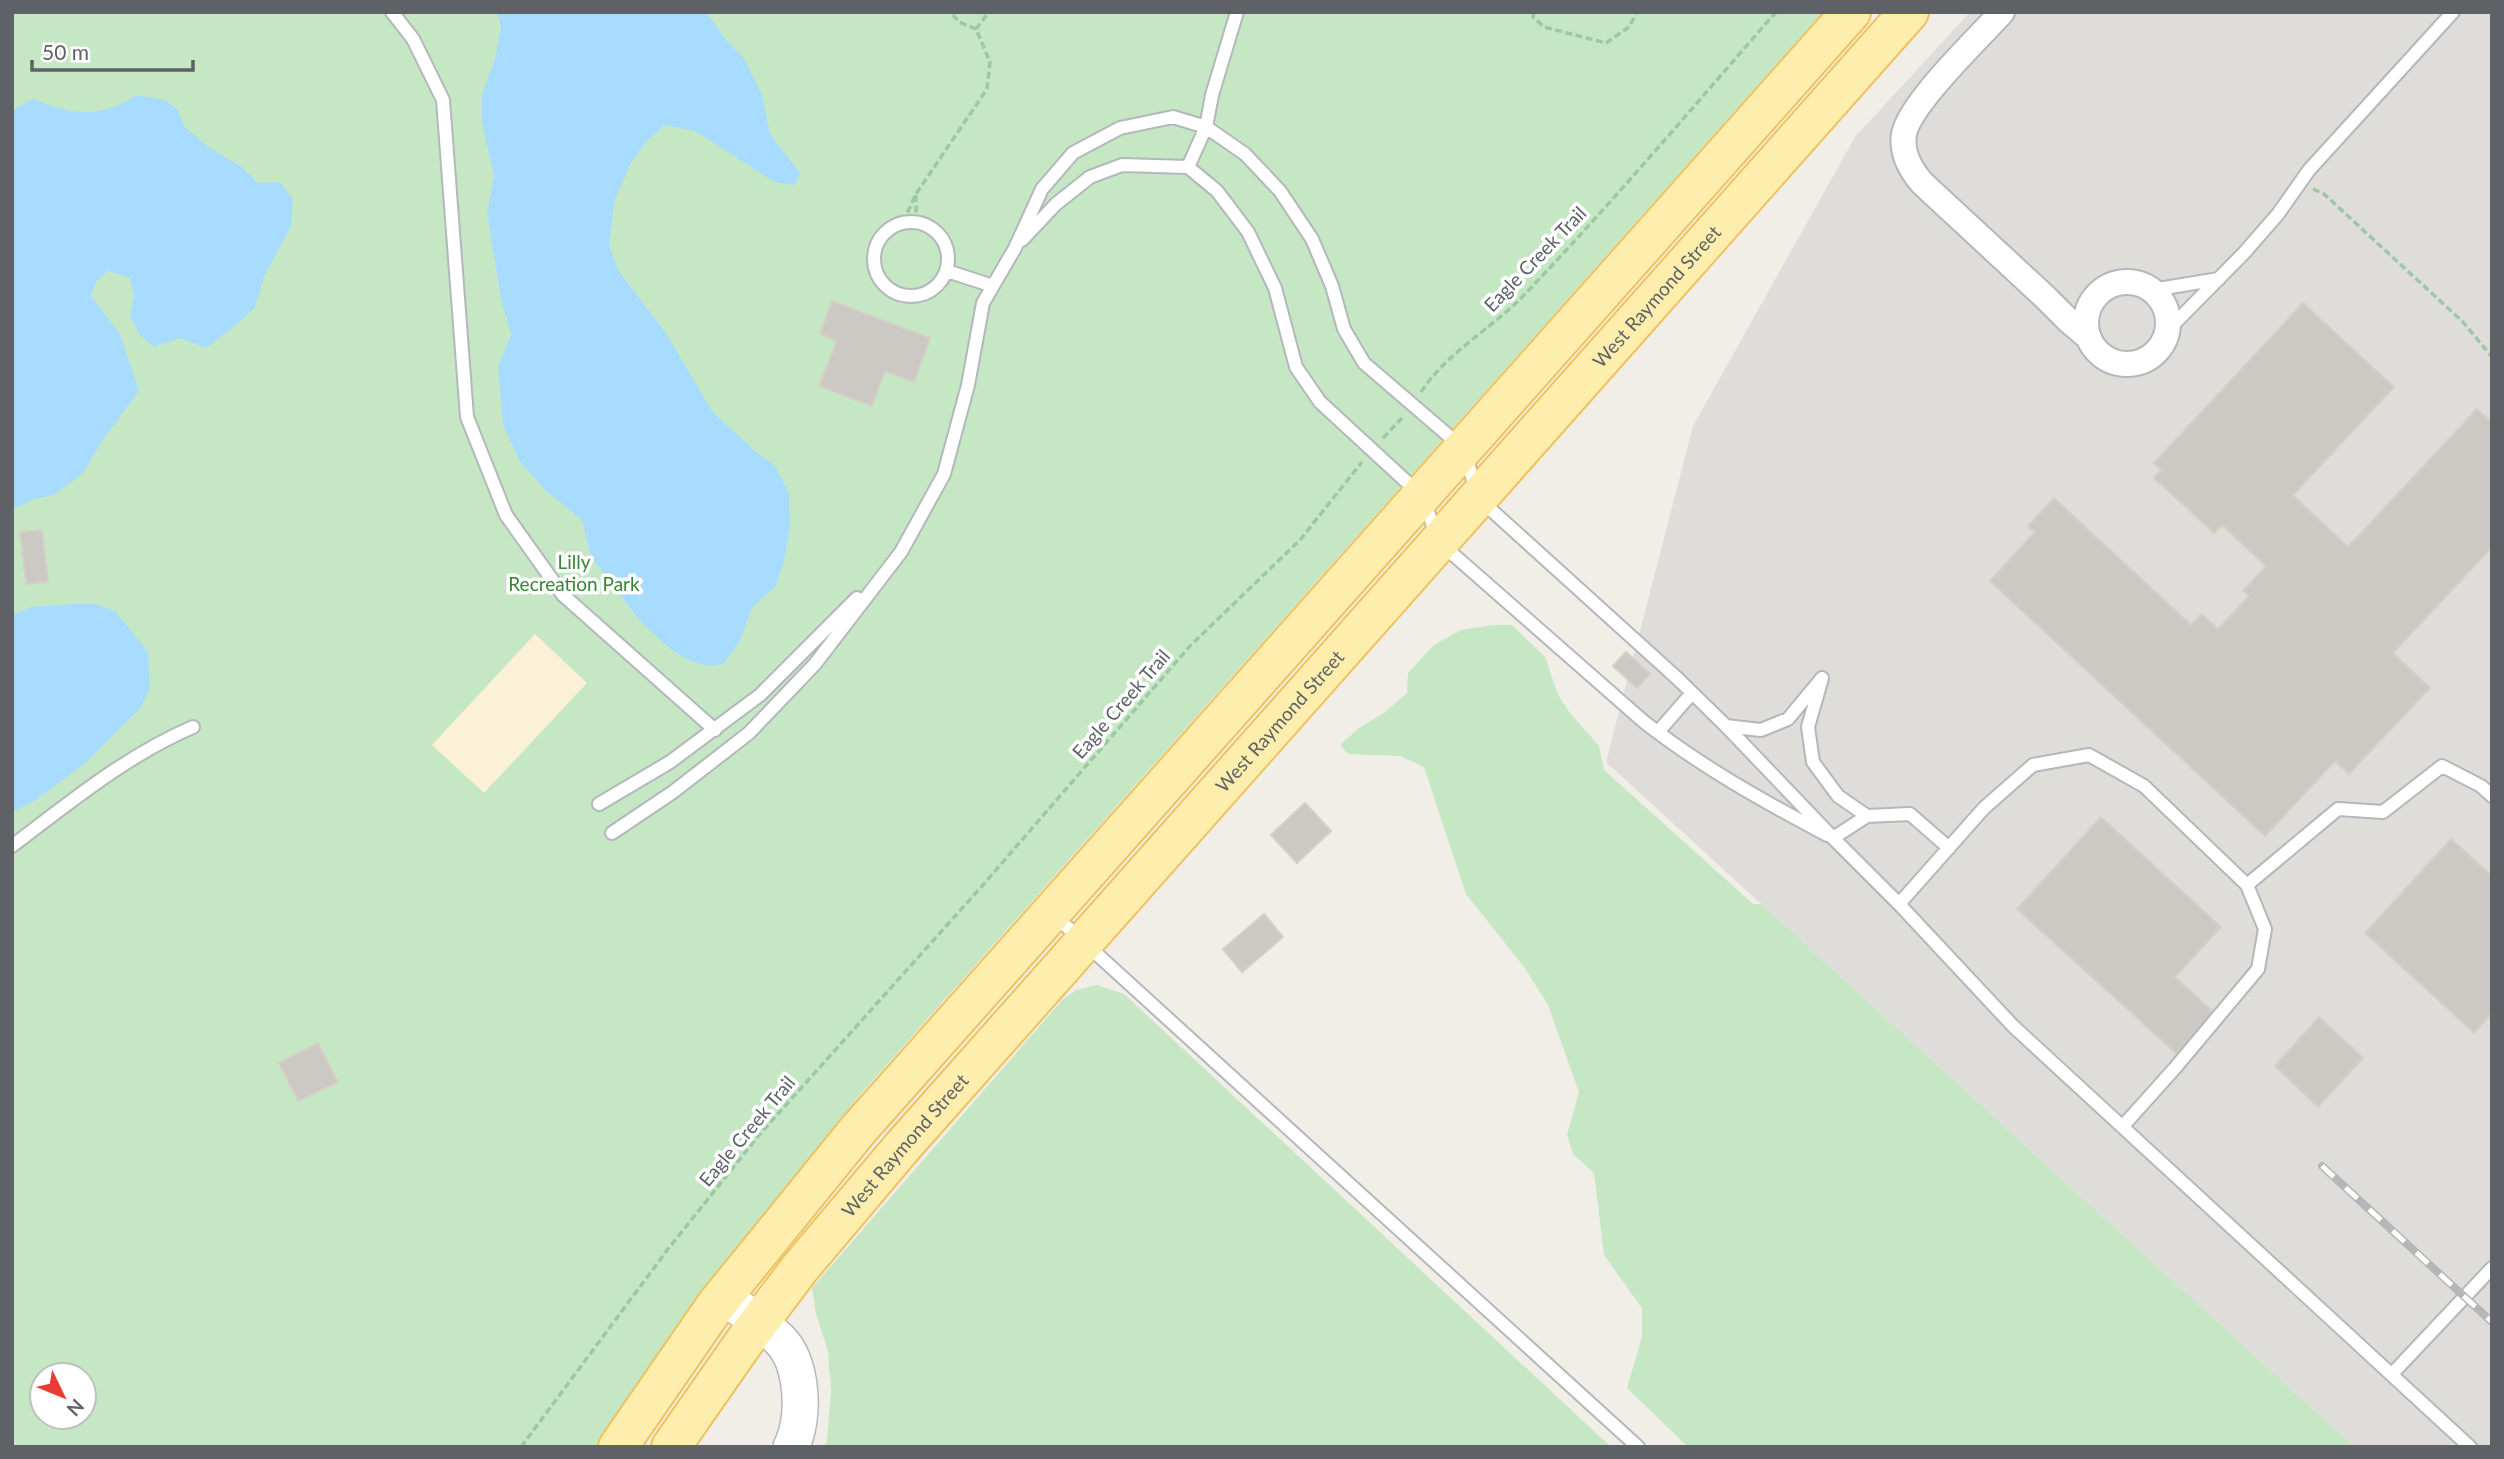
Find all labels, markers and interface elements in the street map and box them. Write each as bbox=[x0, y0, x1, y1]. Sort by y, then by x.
scale bar bbox=[32, 28, 192, 72]
text: 50 m bbox=[42, 39, 89, 64]
street label: Eagle Creek Trail bbox=[1479, 201, 1591, 316]
street label: West Raymond Street bbox=[1587, 220, 1725, 372]
park label: Lilly Recreation Park bbox=[508, 550, 640, 595]
street label: Eagle Creek Trail bbox=[1067, 644, 1174, 763]
street label: West Raymond Street bbox=[1210, 645, 1348, 797]
street label: West Raymond Street bbox=[836, 1069, 973, 1221]
street label: Eagle Creek Trail bbox=[694, 1071, 799, 1191]
north arrow bbox=[28, 1361, 98, 1431]
text: N bbox=[62, 1395, 89, 1421]

